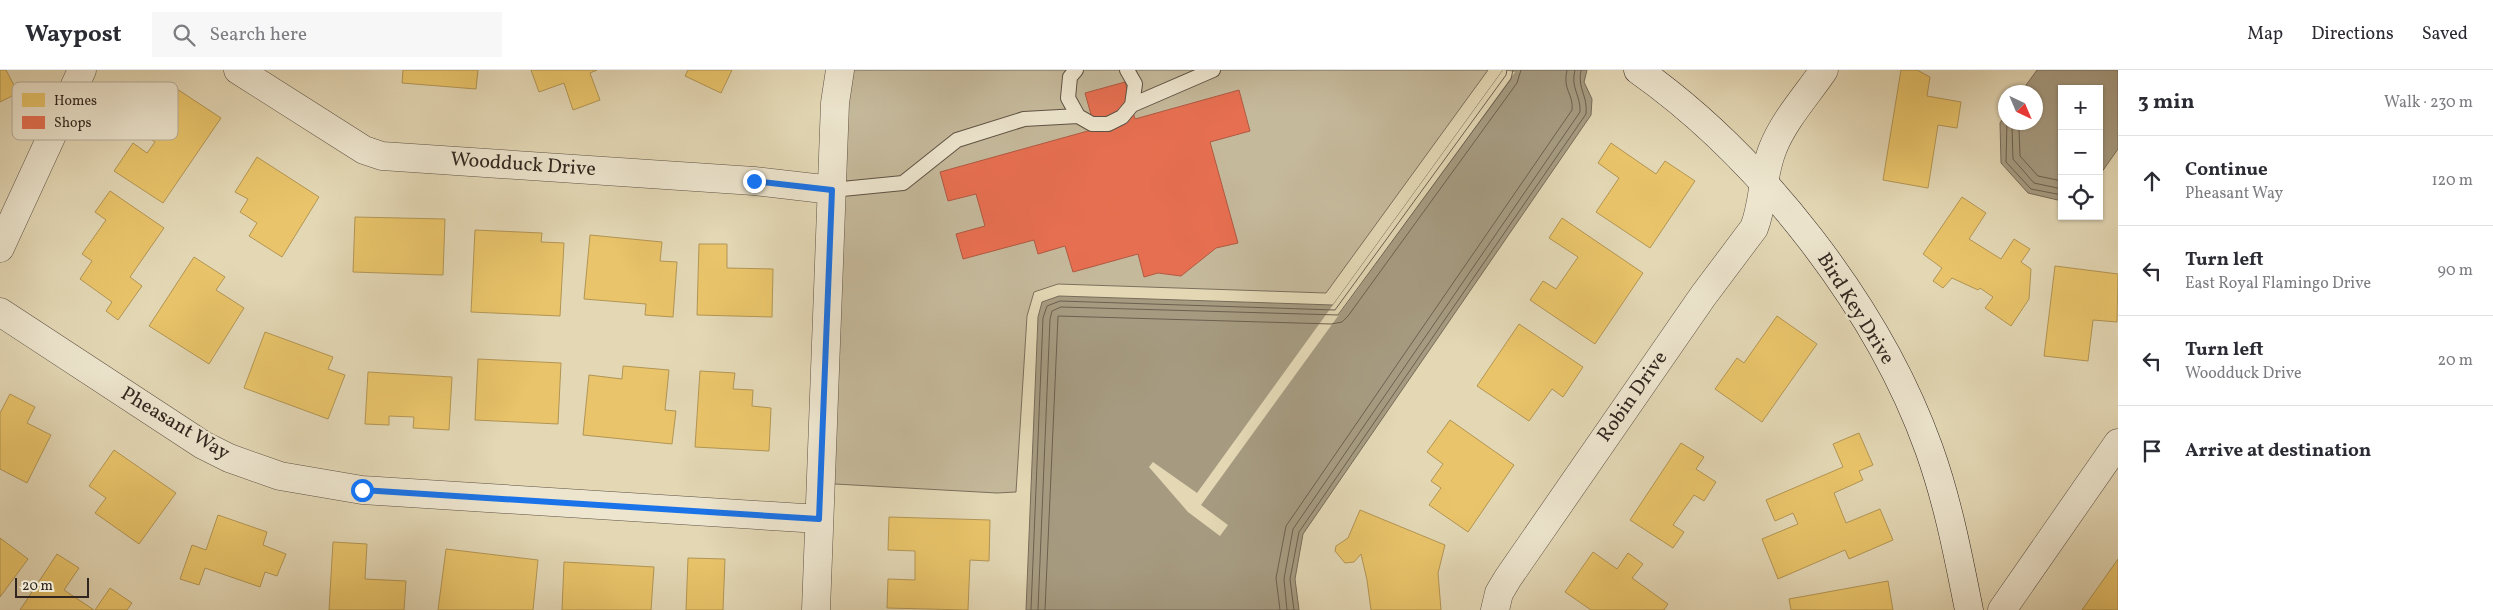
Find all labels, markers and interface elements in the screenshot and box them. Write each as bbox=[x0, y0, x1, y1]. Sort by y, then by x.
search box bbox=[152, 12, 502, 57]
text: Waypost bbox=[25, 18, 122, 52]
icon: search bbox=[170, 21, 198, 49]
text: Search here bbox=[210, 22, 307, 48]
text: Map bbox=[2247, 22, 2283, 47]
text: Directions bbox=[2311, 22, 2394, 47]
text: Saved bbox=[2422, 22, 2468, 47]
legend bbox=[12, 82, 178, 140]
north arrow bbox=[1998, 85, 2043, 130]
map controls bbox=[2058, 85, 2103, 220]
button: + bbox=[2058, 85, 2103, 130]
text: 3 min bbox=[2138, 88, 2194, 117]
text: Homes bbox=[54, 92, 97, 111]
text: Walk · 230 m bbox=[2384, 92, 2473, 114]
text: Shops bbox=[54, 114, 92, 133]
button: − bbox=[2058, 130, 2103, 175]
street label: Woodduck Drive bbox=[449, 146, 597, 184]
text: Continue bbox=[2185, 157, 2268, 183]
icon: ahead bbox=[2138, 167, 2166, 195]
route end bbox=[743, 170, 766, 193]
text: 120 m bbox=[2431, 170, 2473, 192]
button: locate bbox=[2058, 175, 2103, 220]
text: Pheasant Way bbox=[2185, 183, 2283, 205]
text: Turn left bbox=[2185, 247, 2264, 273]
street label: Bird Key Drive bbox=[1809, 248, 1901, 370]
icon: left bbox=[2138, 257, 2166, 285]
text: 90 m bbox=[2437, 260, 2473, 282]
text: East Royal Flamingo Drive bbox=[2185, 273, 2371, 295]
text: Turn left bbox=[2185, 337, 2264, 363]
street label: Robin Drive bbox=[1591, 346, 1675, 448]
icon: left bbox=[2138, 347, 2166, 375]
text: 20 m bbox=[2438, 350, 2473, 372]
text: Woodduck Drive bbox=[2185, 363, 2302, 385]
street label: Pheasant Way bbox=[115, 380, 235, 468]
icon: arrive bbox=[2138, 437, 2166, 465]
text: Arrive at destination bbox=[2185, 438, 2371, 464]
route start bbox=[351, 479, 374, 502]
scale bar bbox=[15, 575, 89, 598]
text: 20 m bbox=[22, 577, 53, 596]

